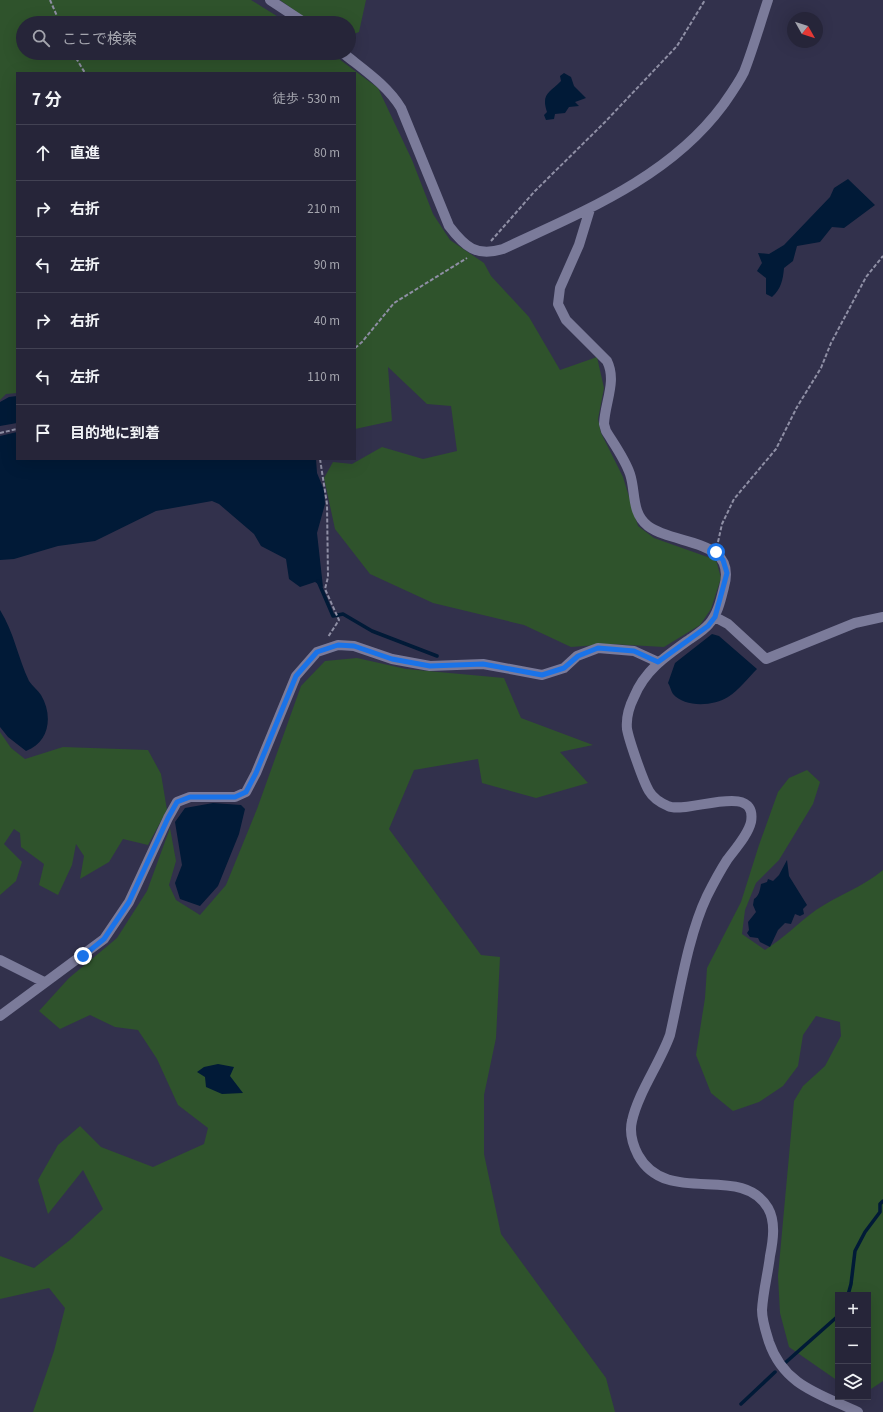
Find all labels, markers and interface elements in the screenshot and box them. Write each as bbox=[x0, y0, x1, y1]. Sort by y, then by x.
north arrow bbox=[787, 12, 823, 48]
search box bbox=[16, 16, 356, 60]
icon: search bbox=[30, 27, 52, 49]
text: ここで検索 bbox=[62, 29, 137, 50]
text: 7 分 bbox=[32, 88, 61, 112]
text: 徒歩 · 530 m bbox=[273, 90, 340, 108]
icon: ahead bbox=[32, 142, 54, 164]
text: 直進 bbox=[70, 143, 100, 164]
text: 80 m bbox=[314, 144, 340, 162]
icon: right bbox=[32, 198, 54, 220]
text: 右折 bbox=[70, 199, 100, 220]
text: 210 m bbox=[307, 200, 340, 218]
icon: left bbox=[32, 254, 54, 276]
text: 左折 bbox=[70, 255, 100, 276]
text: 90 m bbox=[314, 256, 340, 274]
icon: right bbox=[32, 310, 54, 332]
text: 右折 bbox=[70, 311, 100, 332]
text: 40 m bbox=[314, 312, 340, 330]
icon: left bbox=[32, 366, 54, 388]
text: 左折 bbox=[70, 367, 100, 388]
text: 110 m bbox=[307, 368, 340, 386]
icon: arrive bbox=[32, 422, 54, 444]
text: 目的地に到着 bbox=[70, 423, 160, 444]
route start bbox=[707, 543, 725, 561]
route end bbox=[74, 947, 92, 965]
map controls bbox=[835, 1292, 871, 1400]
button: + bbox=[835, 1292, 871, 1328]
button: − bbox=[835, 1328, 871, 1364]
button: layers bbox=[835, 1364, 871, 1400]

